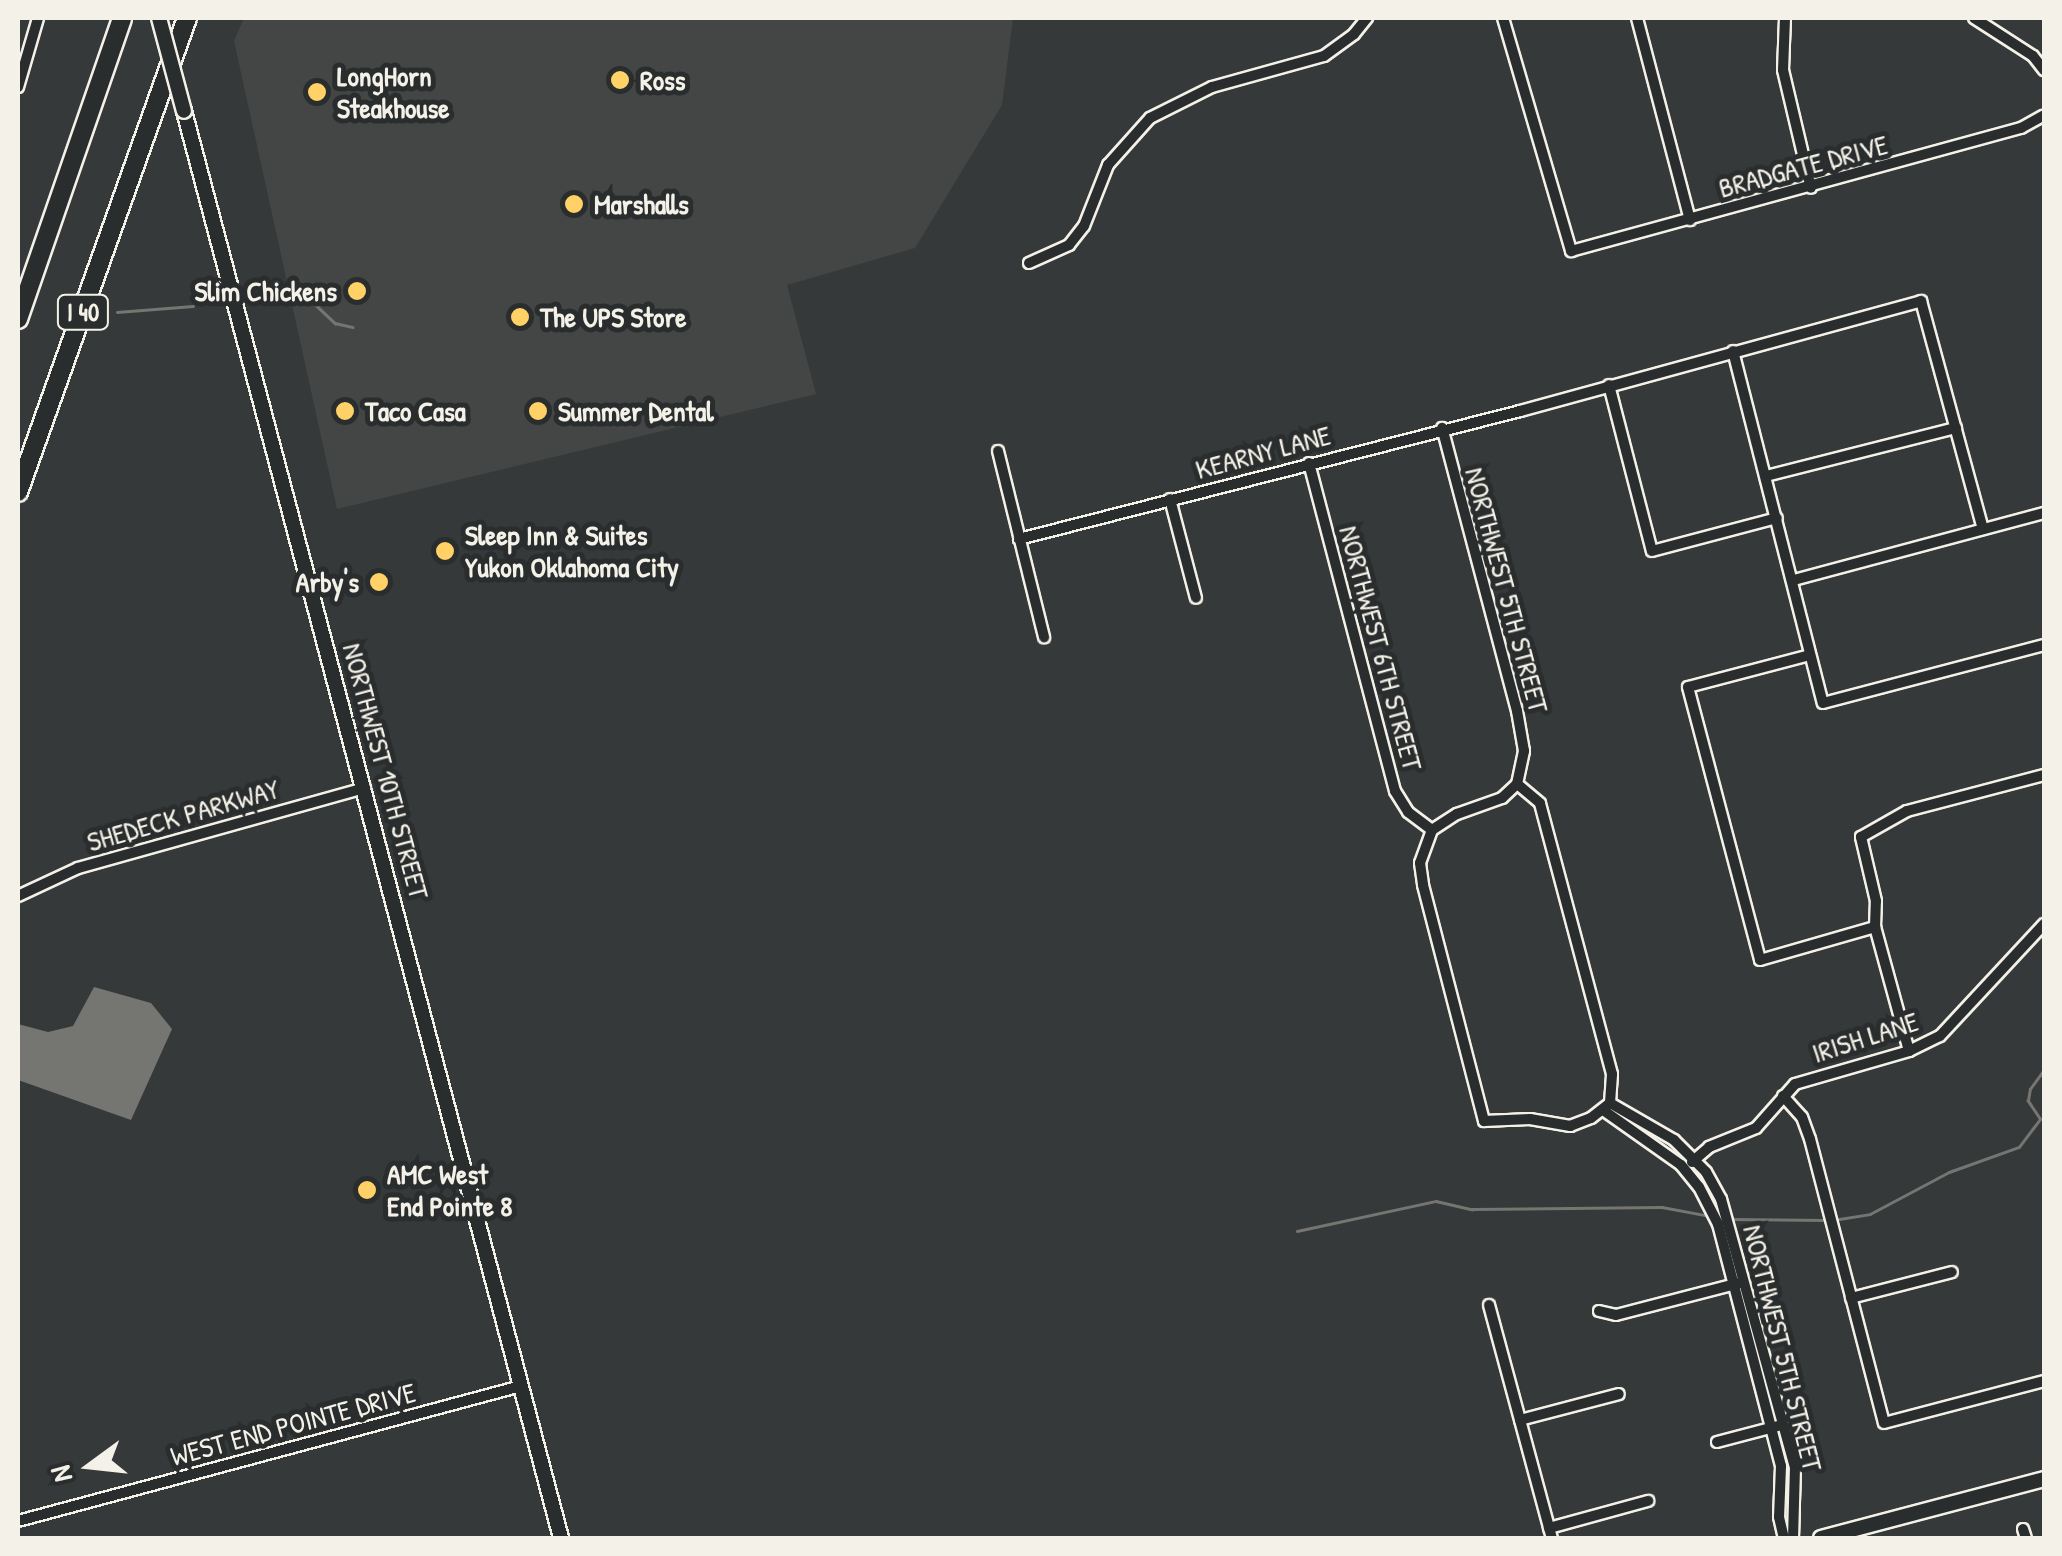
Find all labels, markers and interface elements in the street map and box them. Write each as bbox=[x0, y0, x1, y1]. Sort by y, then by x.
place label: LongHorn Steakhouse bbox=[337, 59, 449, 125]
place label: Ross bbox=[640, 63, 686, 97]
marker: Ross bbox=[609, 69, 631, 91]
marker: LongHorn Steakhouse bbox=[306, 81, 328, 103]
street label: BRADGATE DRIVE bbox=[1715, 127, 1891, 205]
place label: Marshalls bbox=[594, 187, 689, 221]
marker: Marshalls bbox=[563, 193, 585, 215]
place label: Slim Chickens bbox=[195, 274, 337, 308]
marker: Slim Chickens bbox=[346, 280, 368, 302]
road number: I 40 bbox=[56, 292, 110, 332]
place label: The UPS Store bbox=[540, 300, 686, 334]
marker: The UPS Store bbox=[509, 306, 531, 328]
place label: Taco Casa bbox=[365, 394, 466, 428]
place label: Summer Dental bbox=[558, 394, 714, 428]
marker: Taco Casa bbox=[334, 400, 356, 422]
marker: Summer Dental bbox=[527, 400, 549, 422]
street label: KEARNY LANE bbox=[1192, 418, 1334, 486]
street label: NORTHWEST 5TH STREET bbox=[1458, 464, 1556, 716]
place label: Sleep Inn & Suites Yukon Oklahoma City bbox=[465, 518, 679, 584]
street label: NORTHWEST 6TH STREET bbox=[1332, 522, 1430, 774]
marker: Sleep Inn & Suites Yukon Oklahoma City bbox=[434, 540, 456, 562]
place label: Arby's bbox=[296, 565, 359, 599]
marker: Arby's bbox=[368, 571, 390, 593]
street label: NORTHWEST 10TH STREET bbox=[336, 639, 436, 903]
street label: SHEDECK PARKWAY bbox=[83, 772, 283, 858]
street label: IRISH LANE bbox=[1808, 1004, 1922, 1070]
place label: AMC West End Pointe 8 bbox=[387, 1157, 512, 1223]
marker: AMC West End Pointe 8 bbox=[356, 1179, 378, 1201]
street label: NORTHWEST 5TH STREET bbox=[1736, 1221, 1830, 1475]
street label: WEST END POINTE DRIVE bbox=[167, 1375, 419, 1473]
north arrow bbox=[40, 1416, 140, 1516]
text: N bbox=[41, 1462, 81, 1486]

